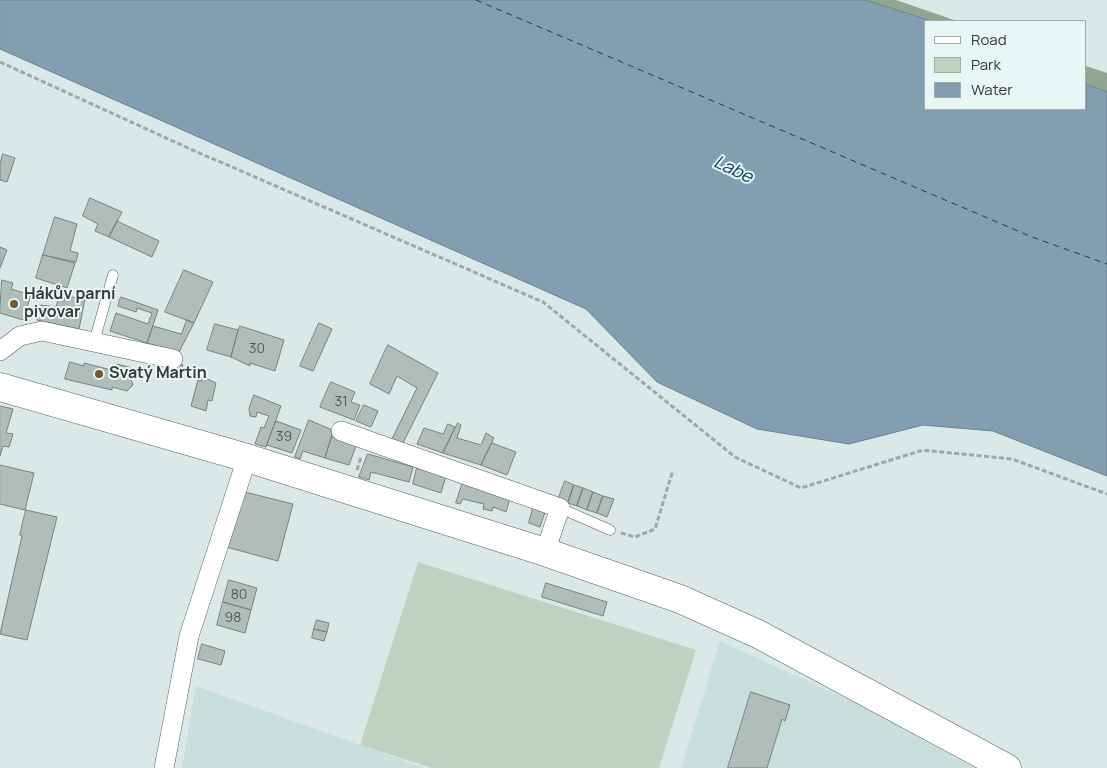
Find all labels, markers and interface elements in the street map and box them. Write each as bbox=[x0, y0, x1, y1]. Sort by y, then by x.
legend bbox=[924, 20, 1087, 110]
text: Road bbox=[971, 29, 1007, 50]
text: Park bbox=[971, 54, 1001, 75]
text: Water bbox=[971, 79, 1013, 100]
water label: Labe bbox=[710, 152, 756, 188]
place label: Hákův parní pivovar bbox=[24, 285, 115, 323]
marker: Hákův parní pivovar bbox=[8, 298, 20, 310]
house number: 30 bbox=[249, 341, 265, 357]
place label: Svatý Martin bbox=[109, 364, 207, 384]
marker: Svatý Martin bbox=[93, 368, 105, 380]
house number: 31 bbox=[334, 394, 348, 410]
house number: 39 bbox=[276, 429, 292, 445]
house number: 80 bbox=[231, 587, 247, 603]
house number: 98 bbox=[225, 610, 241, 626]

